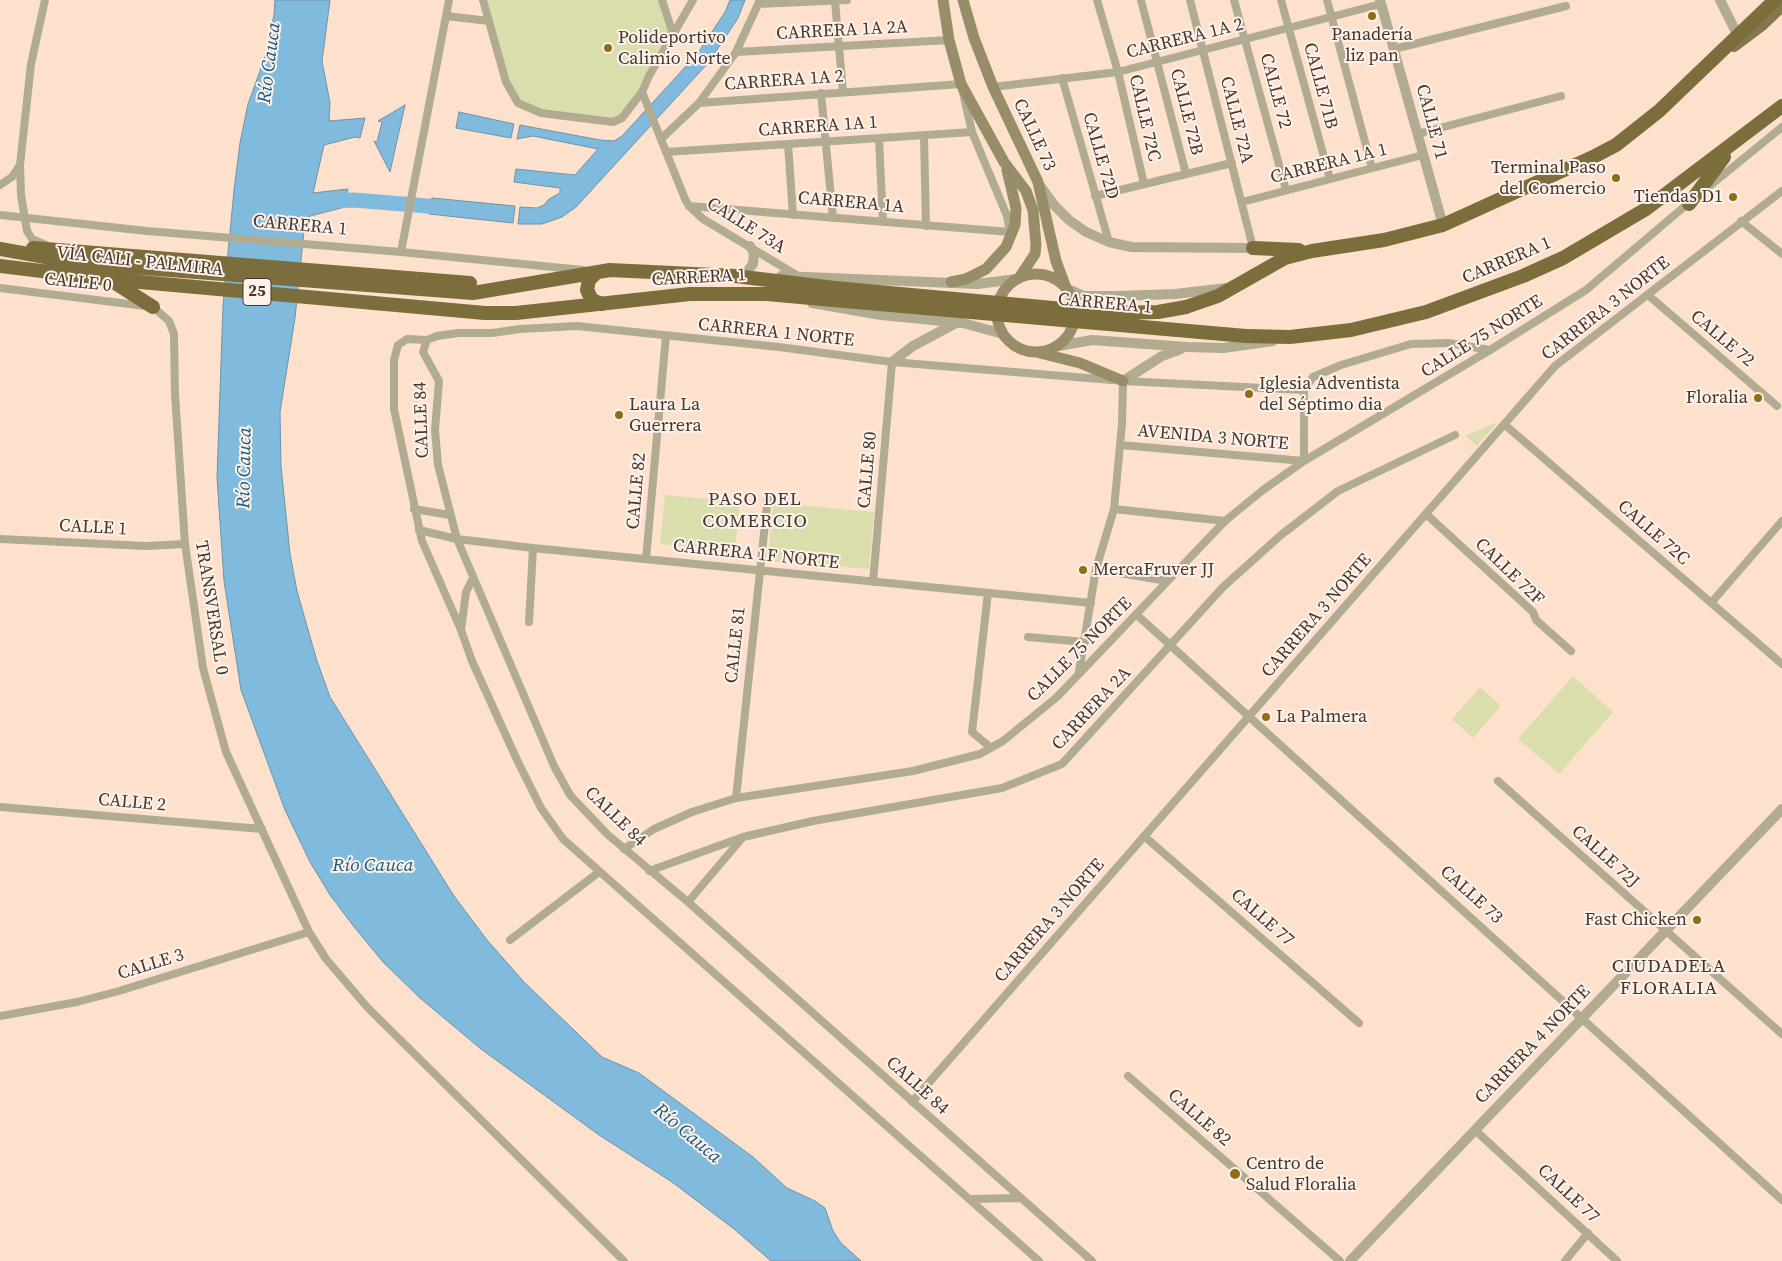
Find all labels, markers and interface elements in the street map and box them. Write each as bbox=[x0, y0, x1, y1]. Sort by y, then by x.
marker: Panadería liz pan bbox=[1366, 10, 1378, 22]
street label: CARRERA 1A 2 bbox=[1124, 14, 1246, 64]
street label: CARRERA 1A 2A bbox=[776, 17, 908, 45]
water label: Río Cauca bbox=[254, 21, 286, 105]
place label: Panadería liz pan bbox=[1331, 24, 1413, 66]
place label: Polideportivo Calimio Norte bbox=[618, 27, 731, 70]
street label: CALLE 71B bbox=[1298, 41, 1342, 131]
marker: Polideportivo Calimio Norte bbox=[602, 42, 614, 54]
street label: CALLE 72 bbox=[1255, 51, 1295, 131]
street label: CARRERA 1A 2 bbox=[724, 66, 844, 96]
street label: CALLE 72B bbox=[1165, 67, 1207, 157]
street label: CALLE 72C bbox=[1124, 73, 1164, 163]
street label: CALLE 72A bbox=[1215, 74, 1257, 166]
street label: CALLE 71 bbox=[1411, 82, 1451, 162]
street label: CALLE 73 bbox=[1008, 96, 1060, 174]
street label: CALLE 72D bbox=[1077, 110, 1123, 202]
street label: CARRERA 1A 1 bbox=[758, 112, 878, 142]
street label: CARRERA 1A 1 bbox=[1268, 139, 1390, 189]
place label: Terminal Paso del Comercio bbox=[1491, 157, 1606, 200]
marker: Terminal Paso del Comercio bbox=[1610, 172, 1622, 184]
place label: Tiendas D1 bbox=[1634, 186, 1723, 208]
street label: CARRERA 1A bbox=[797, 188, 905, 218]
marker: Tiendas D1 bbox=[1727, 191, 1739, 203]
street label: CALLE 73A bbox=[703, 193, 789, 259]
street label: CARRERA 1 bbox=[252, 211, 348, 241]
street label: CARRERA 1 bbox=[1459, 233, 1555, 289]
street label: VÍA CALI - PALMIRA bbox=[55, 242, 225, 282]
street label: CARRERA 3 NORTE bbox=[1538, 252, 1674, 366]
street label: CARRERA 1 bbox=[651, 265, 747, 291]
street label: CALLE 0 bbox=[43, 269, 113, 297]
road number: 25 bbox=[243, 278, 271, 306]
street label: CARRERA 1 bbox=[1057, 289, 1153, 319]
street label: CALLE 75 NORTE bbox=[1417, 291, 1547, 383]
street label: CALLE 72 bbox=[1686, 306, 1758, 372]
street label: CARRERA 1 NORTE bbox=[697, 314, 855, 352]
place label: Iglesia Adventista del Séptimo dia bbox=[1259, 373, 1400, 416]
street label: CALLE 84 bbox=[410, 381, 434, 459]
place label: Floralia bbox=[1686, 387, 1748, 409]
marker: Iglesia Adventista del Séptimo dia bbox=[1243, 388, 1255, 400]
marker: Floralia bbox=[1752, 392, 1764, 404]
place label: Laura La Guerrera bbox=[629, 394, 702, 436]
marker: Laura La Guerrera bbox=[613, 409, 625, 421]
street label: AVENIDA 3 NORTE bbox=[1137, 421, 1289, 455]
water label: Río Cauca bbox=[233, 427, 257, 509]
street label: CALLE 80 bbox=[854, 431, 882, 509]
street label: CALLE 82 bbox=[623, 452, 651, 530]
district label: PASO DEL COMERCIO bbox=[701, 489, 809, 533]
street label: CALLE 72C bbox=[1613, 496, 1693, 570]
street label: CALLE 1 bbox=[59, 515, 127, 541]
street label: CALLE 72F bbox=[1470, 534, 1548, 610]
street label: CARRERA 1F NORTE bbox=[672, 536, 840, 574]
street label: TRANSVERSAL 0 bbox=[190, 539, 232, 677]
street label: CARRERA 3 NORTE bbox=[1257, 550, 1377, 682]
place label: MercaFruver JJ bbox=[1093, 559, 1214, 581]
marker: MercaFruver JJ bbox=[1077, 564, 1089, 576]
street label: CALLE 75 NORTE bbox=[1023, 593, 1137, 707]
street label: CALLE 81 bbox=[721, 606, 751, 684]
street label: CARRERA 2A bbox=[1048, 663, 1136, 755]
place label: La Palmera bbox=[1276, 706, 1367, 728]
marker: La Palmera bbox=[1260, 711, 1272, 723]
street label: CALLE 84 bbox=[580, 783, 650, 851]
street label: CALLE 2 bbox=[97, 789, 167, 817]
street label: CALLE 72J bbox=[1567, 821, 1643, 893]
water label: Río Cauca bbox=[332, 855, 414, 877]
street label: CARRERA 3 NORTE bbox=[990, 855, 1110, 987]
street label: CALLE 73 bbox=[1435, 861, 1507, 929]
street label: CALLE 77 bbox=[1226, 885, 1298, 951]
place label: Fast Chicken bbox=[1585, 909, 1687, 931]
marker: Fast Chicken bbox=[1691, 914, 1703, 926]
street label: CALLE 3 bbox=[115, 945, 187, 985]
district label: CIUDADELA FLORALIA bbox=[1611, 956, 1727, 1000]
street label: CARRERA 4 NORTE bbox=[1471, 981, 1595, 1109]
street label: CALLE 84 bbox=[881, 1052, 953, 1120]
street label: CALLE 82 bbox=[1163, 1085, 1235, 1151]
water label: Río Cauca bbox=[649, 1099, 725, 1169]
place label: Centro de Salud Floralia bbox=[1246, 1153, 1356, 1196]
street label: CALLE 77 bbox=[1532, 1160, 1604, 1228]
marker: Centro de Salud Floralia bbox=[1228, 1167, 1242, 1181]

